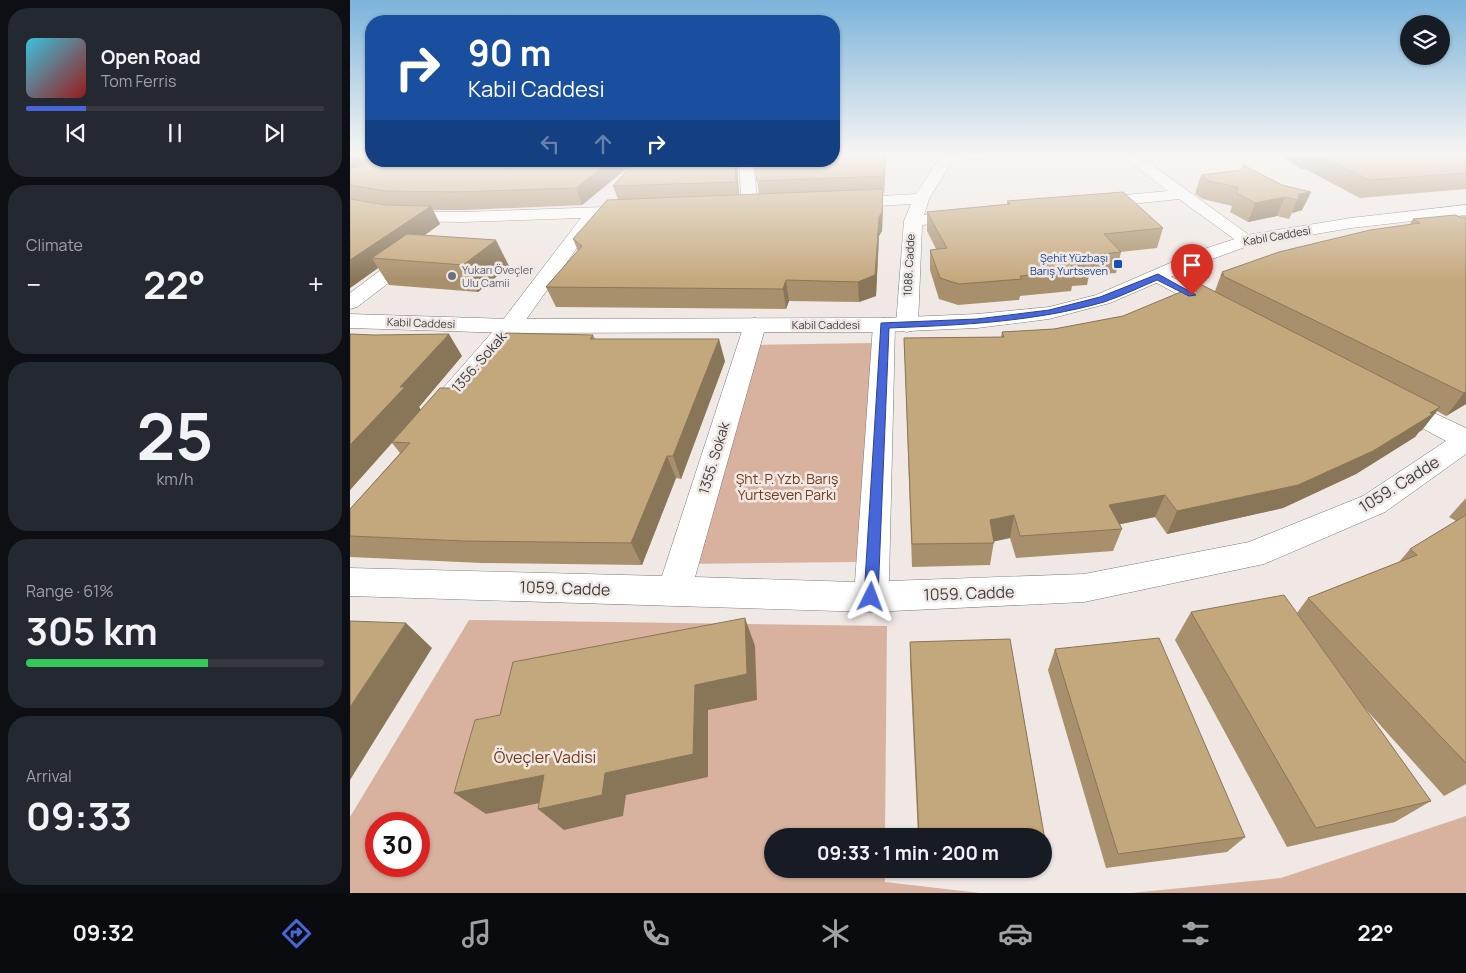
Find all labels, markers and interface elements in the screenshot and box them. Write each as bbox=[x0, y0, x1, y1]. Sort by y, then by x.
map controls bbox=[1400, 15, 1450, 65]
button: layers bbox=[1400, 15, 1450, 65]
text: 90 m bbox=[468, 29, 551, 77]
icon: right bbox=[385, 35, 450, 100]
text: Open Road bbox=[101, 44, 201, 70]
text: Tom Ferris bbox=[101, 70, 176, 92]
text: Kabil Caddesi bbox=[468, 74, 605, 104]
icon: previous bbox=[62, 119, 90, 147]
icon: pause bbox=[161, 119, 189, 147]
icon: next bbox=[260, 119, 288, 147]
icon: left bbox=[536, 130, 564, 158]
icon: ahead bbox=[589, 130, 617, 158]
icon: right bbox=[642, 130, 670, 158]
street label: Kabil Caddesi bbox=[1242, 222, 1312, 249]
street label: 1088. Cadde bbox=[899, 233, 918, 296]
text: Climate bbox=[26, 234, 83, 256]
pin bbox=[1171, 244, 1213, 295]
place label: Şehit Yüzbaşı Barış Yurtseven bbox=[1030, 250, 1108, 278]
icon: arrive bbox=[1178, 251, 1206, 279]
text: 22° bbox=[143, 258, 206, 310]
marker: Şehit Yüzbaşı Barış Yurtseven bbox=[1112, 258, 1124, 270]
place label: Yukarı Öveçler Ulu Camii bbox=[462, 262, 533, 290]
text: − bbox=[26, 265, 41, 303]
text: + bbox=[308, 265, 324, 303]
marker: Yukarı Öveçler Ulu Camii bbox=[446, 270, 458, 282]
street label: Kabil Caddesi bbox=[387, 314, 455, 331]
street label: Kabil Caddesi bbox=[792, 317, 860, 332]
street label: 1356. Sokak bbox=[447, 326, 511, 396]
text: 25 bbox=[137, 391, 213, 480]
street label: 1355. Sokak bbox=[694, 419, 734, 496]
street label: 1059. Cadde bbox=[1355, 451, 1443, 517]
text: km/h bbox=[156, 468, 194, 490]
park label: Şht. P. Yzb. Barış Yurtseven Parkı bbox=[736, 469, 838, 504]
position arrow bbox=[844, 570, 896, 622]
street label: 1059. Cadde bbox=[519, 575, 611, 601]
text: Range · 61% bbox=[26, 580, 114, 602]
street label: 1059. Cadde bbox=[923, 580, 1015, 606]
text: 305 km bbox=[26, 604, 158, 656]
park label: Öveçler Vadisi bbox=[494, 746, 596, 768]
text: Arrival bbox=[26, 765, 72, 787]
text: 09:33 bbox=[26, 789, 132, 841]
speed limit sign: 30 bbox=[365, 812, 430, 877]
text: 09:33 · 1 min · 200 m bbox=[817, 840, 999, 866]
icon: directions bbox=[279, 916, 314, 951]
icon: music bbox=[459, 916, 494, 951]
icon: phone bbox=[638, 916, 673, 951]
icon: climate bbox=[818, 916, 853, 951]
icon: car bbox=[998, 916, 1033, 951]
icon: filters bbox=[1178, 916, 1213, 951]
text: 09:32 bbox=[72, 918, 134, 948]
text: 22° bbox=[1357, 918, 1394, 948]

